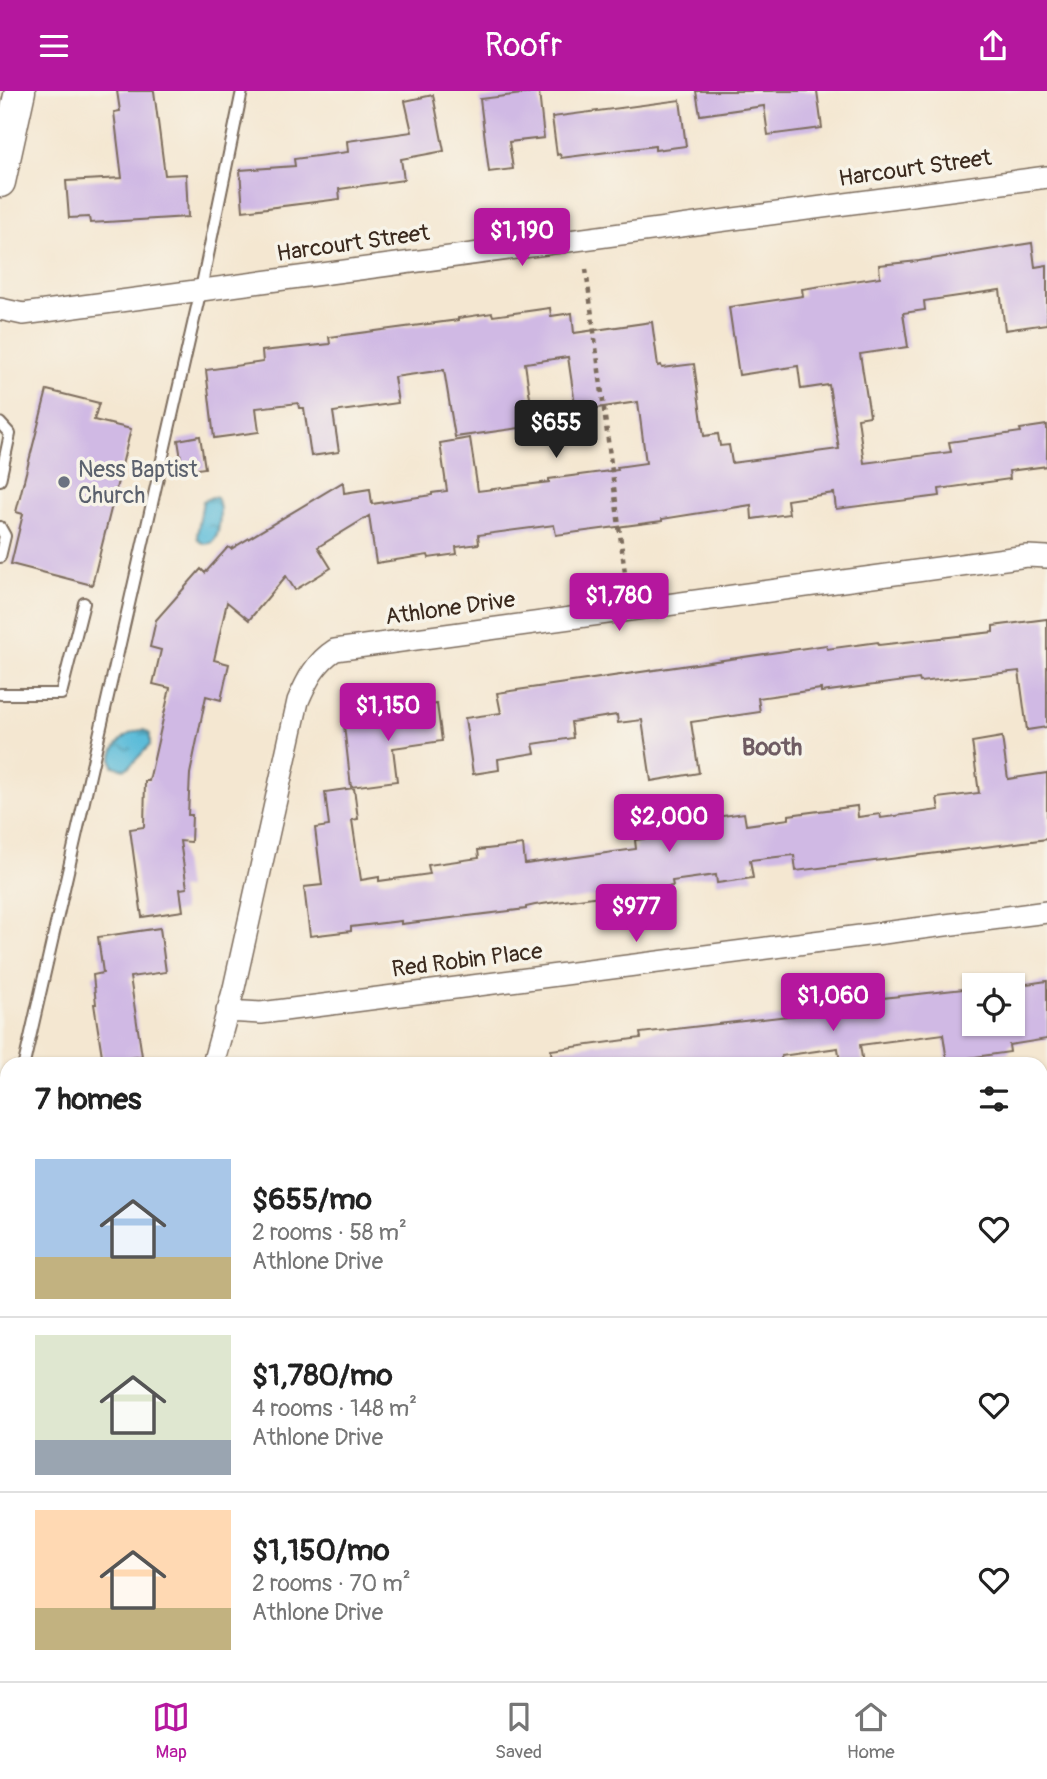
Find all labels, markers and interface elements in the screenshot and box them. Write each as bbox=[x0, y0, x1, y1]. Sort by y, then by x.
text: Roofr bbox=[485, 26, 562, 66]
icon: menu bbox=[35, 27, 73, 65]
icon: share bbox=[974, 27, 1012, 65]
street label: Harcourt Street bbox=[837, 143, 994, 193]
pin: $1,190 bbox=[465, 209, 579, 268]
text: $1,190 bbox=[490, 216, 554, 245]
street label: Harcourt Street bbox=[275, 218, 432, 268]
pin: $655 bbox=[515, 401, 597, 460]
text: $655 bbox=[531, 408, 581, 437]
place label: Ness Baptist Church bbox=[78, 455, 199, 510]
marker: Ness Baptist Church bbox=[56, 474, 72, 490]
pin: $1,780 bbox=[562, 573, 676, 633]
text: $1,780 bbox=[586, 581, 652, 610]
street label: Athlone Drive bbox=[383, 584, 518, 631]
pin: $1,150 bbox=[331, 683, 445, 743]
text: $1,150 bbox=[356, 691, 420, 720]
district label: Booth bbox=[742, 733, 802, 762]
pin: $2,000 bbox=[612, 795, 726, 854]
text: $2,000 bbox=[630, 802, 708, 831]
pin: $977 bbox=[595, 885, 677, 944]
text: $977 bbox=[612, 892, 660, 921]
street label: Red Robin Place bbox=[390, 936, 545, 984]
map controls bbox=[962, 973, 1025, 1036]
button: locate bbox=[962, 973, 1025, 1036]
pin: $1,060 bbox=[776, 974, 890, 1033]
text: $1,060 bbox=[797, 981, 869, 1010]
icon: filters bbox=[975, 1080, 1013, 1118]
text: 7 homes bbox=[35, 1081, 142, 1118]
text: $655/mo bbox=[252, 1181, 372, 1218]
icon: home bbox=[91, 1187, 175, 1271]
icon: heart bbox=[975, 1210, 1013, 1248]
text: 2 rooms · 58 m² bbox=[252, 1218, 407, 1247]
text: Athlone Drive bbox=[252, 1247, 383, 1276]
text: $1,780/mo bbox=[252, 1357, 393, 1394]
icon: home bbox=[91, 1363, 175, 1447]
icon: heart bbox=[975, 1386, 1013, 1424]
text: 4 rooms · 148 m² bbox=[252, 1394, 417, 1423]
text: Athlone Drive bbox=[252, 1423, 383, 1452]
text: $1,150/mo bbox=[252, 1532, 390, 1569]
icon: home bbox=[91, 1538, 175, 1622]
icon: heart bbox=[975, 1561, 1013, 1599]
text: 2 rooms · 70 m² bbox=[252, 1569, 411, 1598]
text: Athlone Drive bbox=[252, 1598, 383, 1627]
tab: Map bbox=[152, 1698, 190, 1764]
tab: Saved bbox=[495, 1698, 542, 1764]
tab: Home bbox=[847, 1698, 895, 1764]

